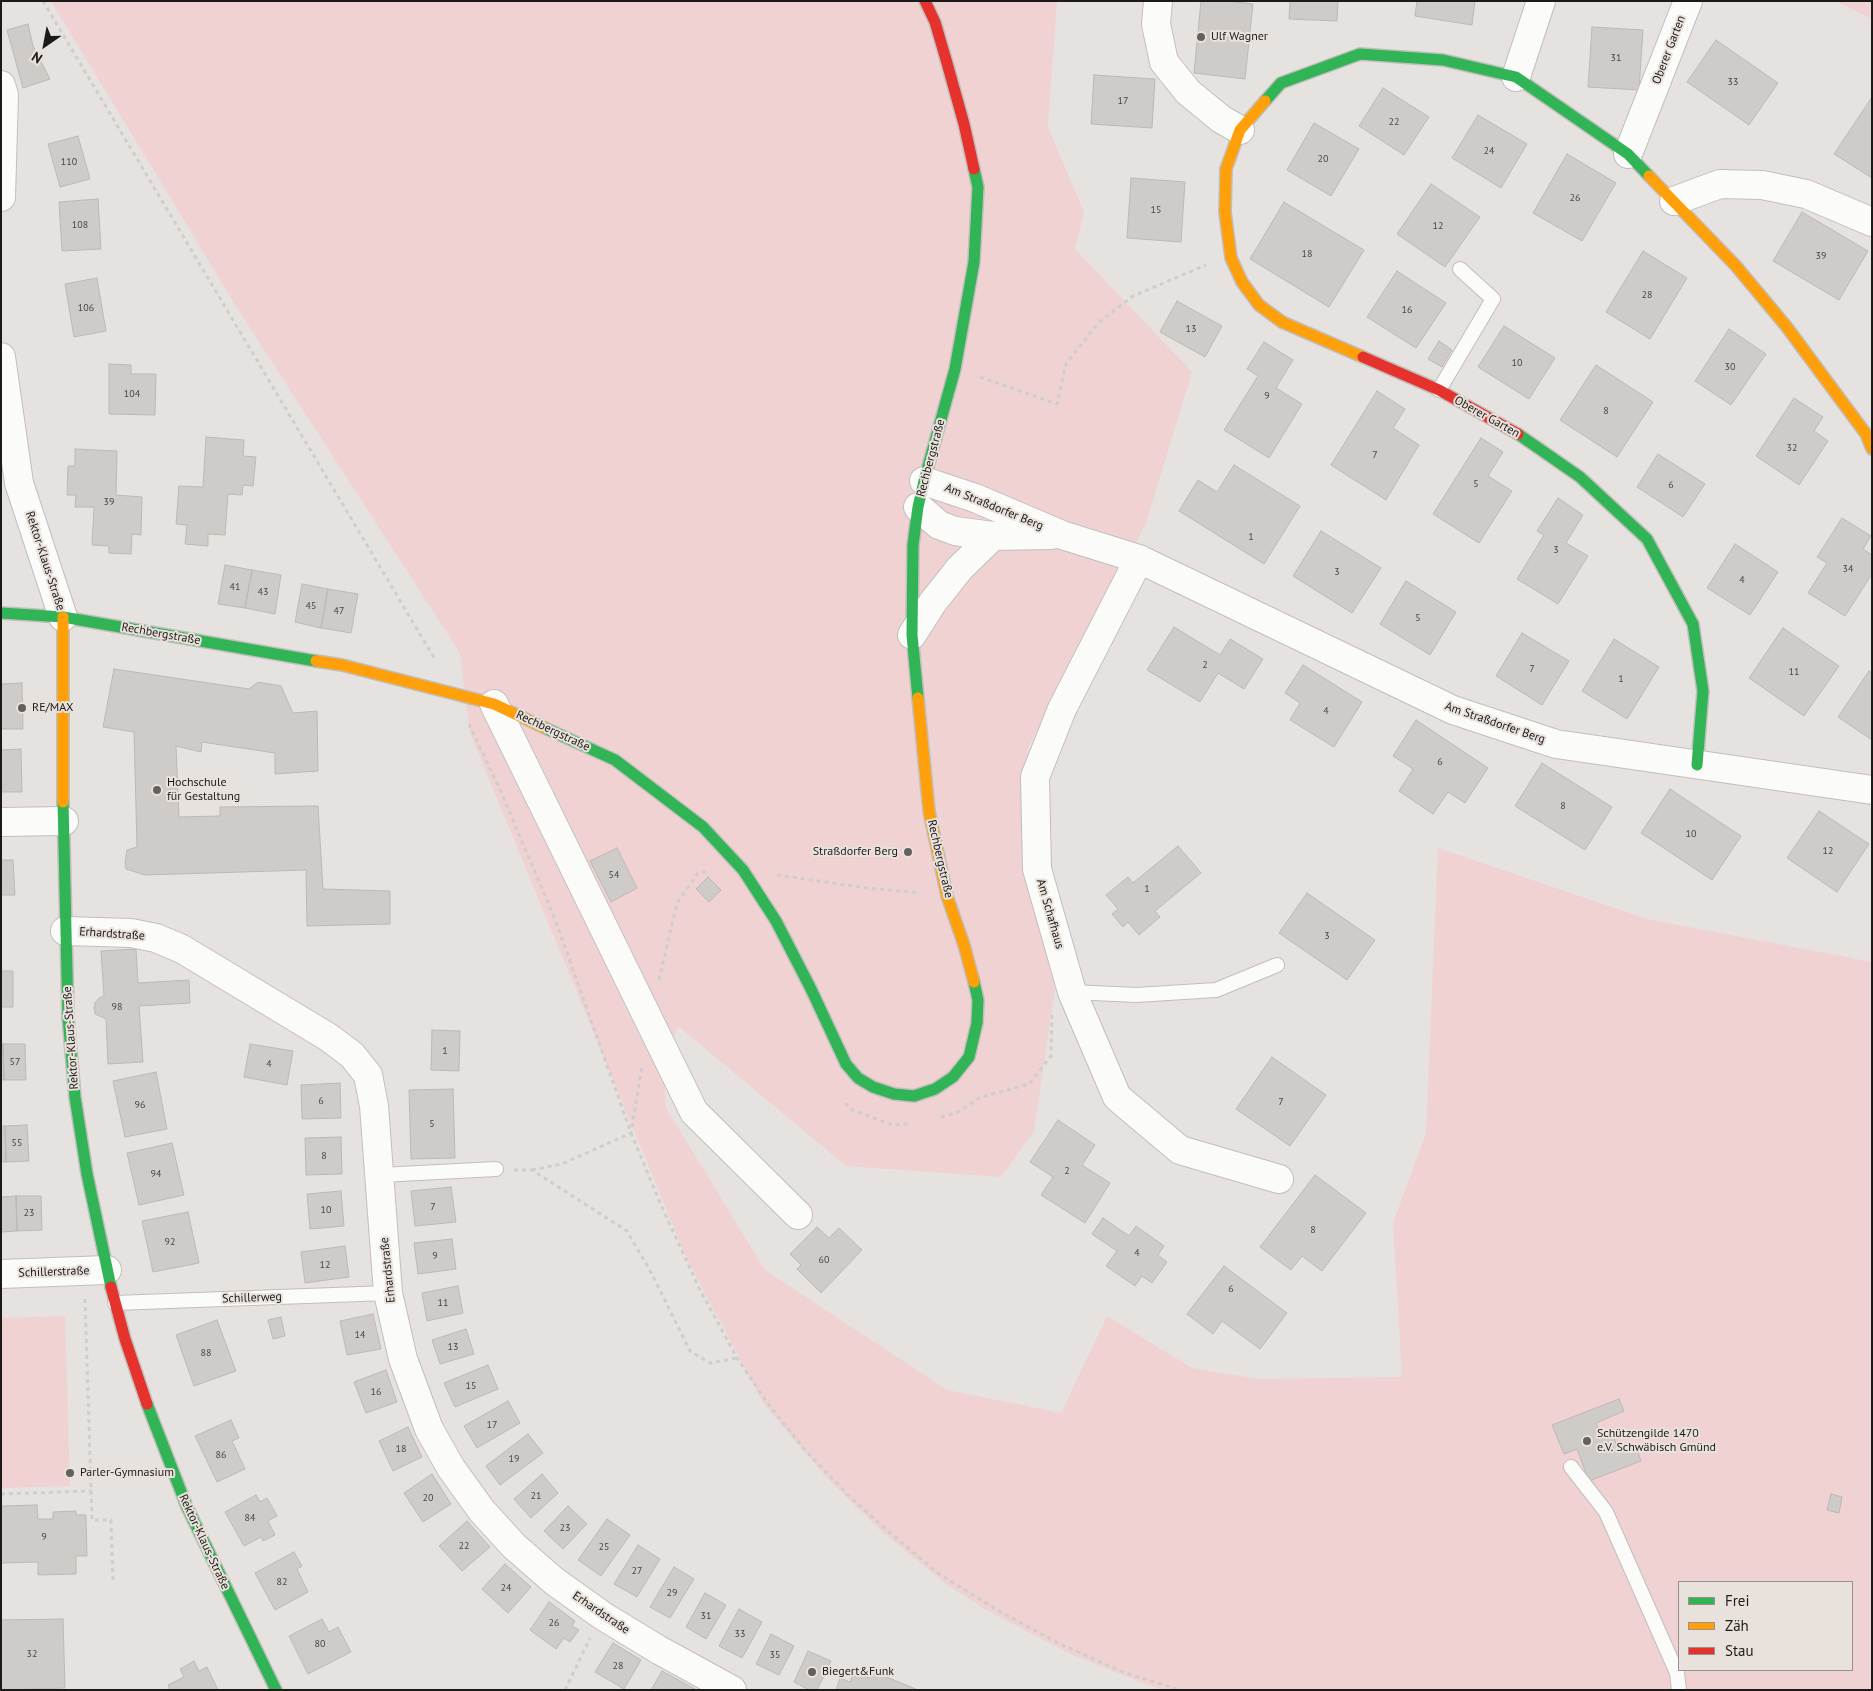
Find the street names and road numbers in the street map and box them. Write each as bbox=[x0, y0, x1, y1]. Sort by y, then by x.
street label: Oberer Garten bbox=[1649, 14, 1689, 86]
street label: Oberer Garten bbox=[1452, 393, 1522, 441]
street label: Rechbergstraße bbox=[914, 418, 948, 498]
street label: Am Straßdorfer Berg bbox=[943, 481, 1045, 533]
street label: Rektor-Klaus-Straße bbox=[22, 510, 68, 612]
street label: Rechbergstraße bbox=[120, 620, 202, 648]
street label: Am Straßdorfer Berg bbox=[1443, 699, 1547, 747]
street label: Rechbergstraße bbox=[514, 708, 592, 754]
street label: Rechbergstraße bbox=[924, 818, 956, 900]
street label: Am Schafhaus bbox=[1033, 877, 1067, 951]
street label: Erhardstraße bbox=[79, 925, 145, 943]
street label: Rektor-Klaus-Straße bbox=[60, 986, 82, 1090]
street label: Erhardstraße bbox=[377, 1236, 399, 1304]
street label: Schillerstraße bbox=[18, 1264, 90, 1280]
street label: Schillerweg bbox=[222, 1290, 282, 1306]
street label: Rektor-Klaus-Straße bbox=[176, 1492, 232, 1592]
street label: Erhardstraße bbox=[570, 1589, 632, 1637]

